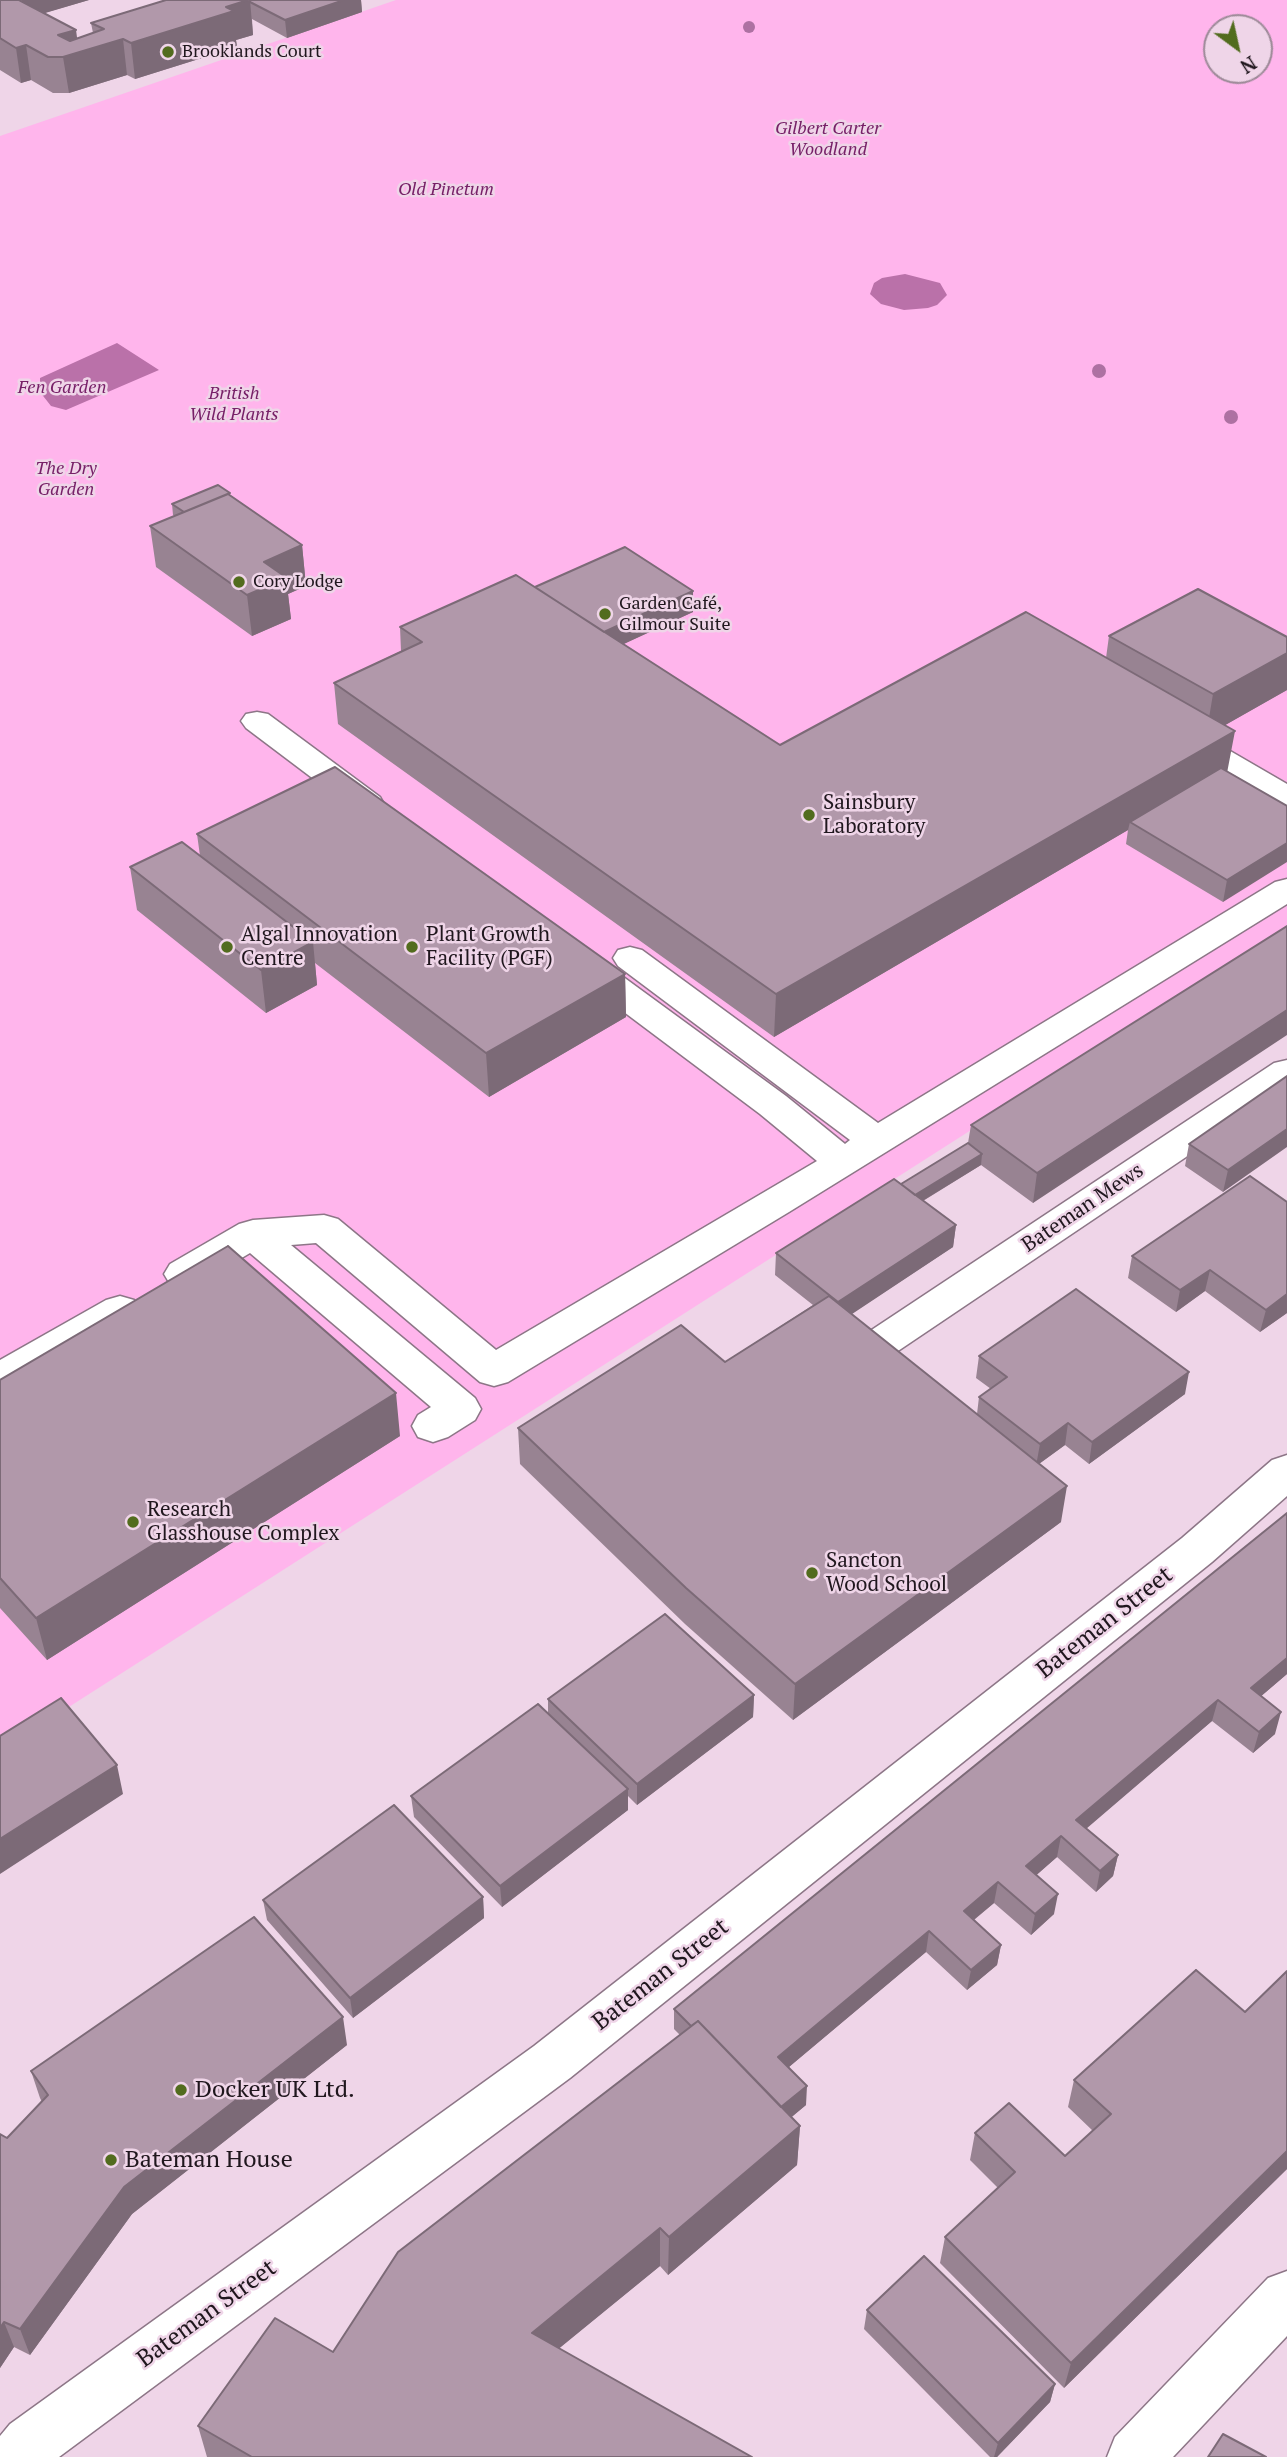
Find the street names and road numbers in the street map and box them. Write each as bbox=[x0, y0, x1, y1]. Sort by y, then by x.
street label: Bateman Mews bbox=[1017, 1158, 1149, 1258]
street label: Bateman Street bbox=[1031, 1561, 1179, 1685]
street label: Bateman Street bbox=[587, 1913, 735, 2037]
street label: Bateman Street bbox=[132, 2254, 282, 2374]

